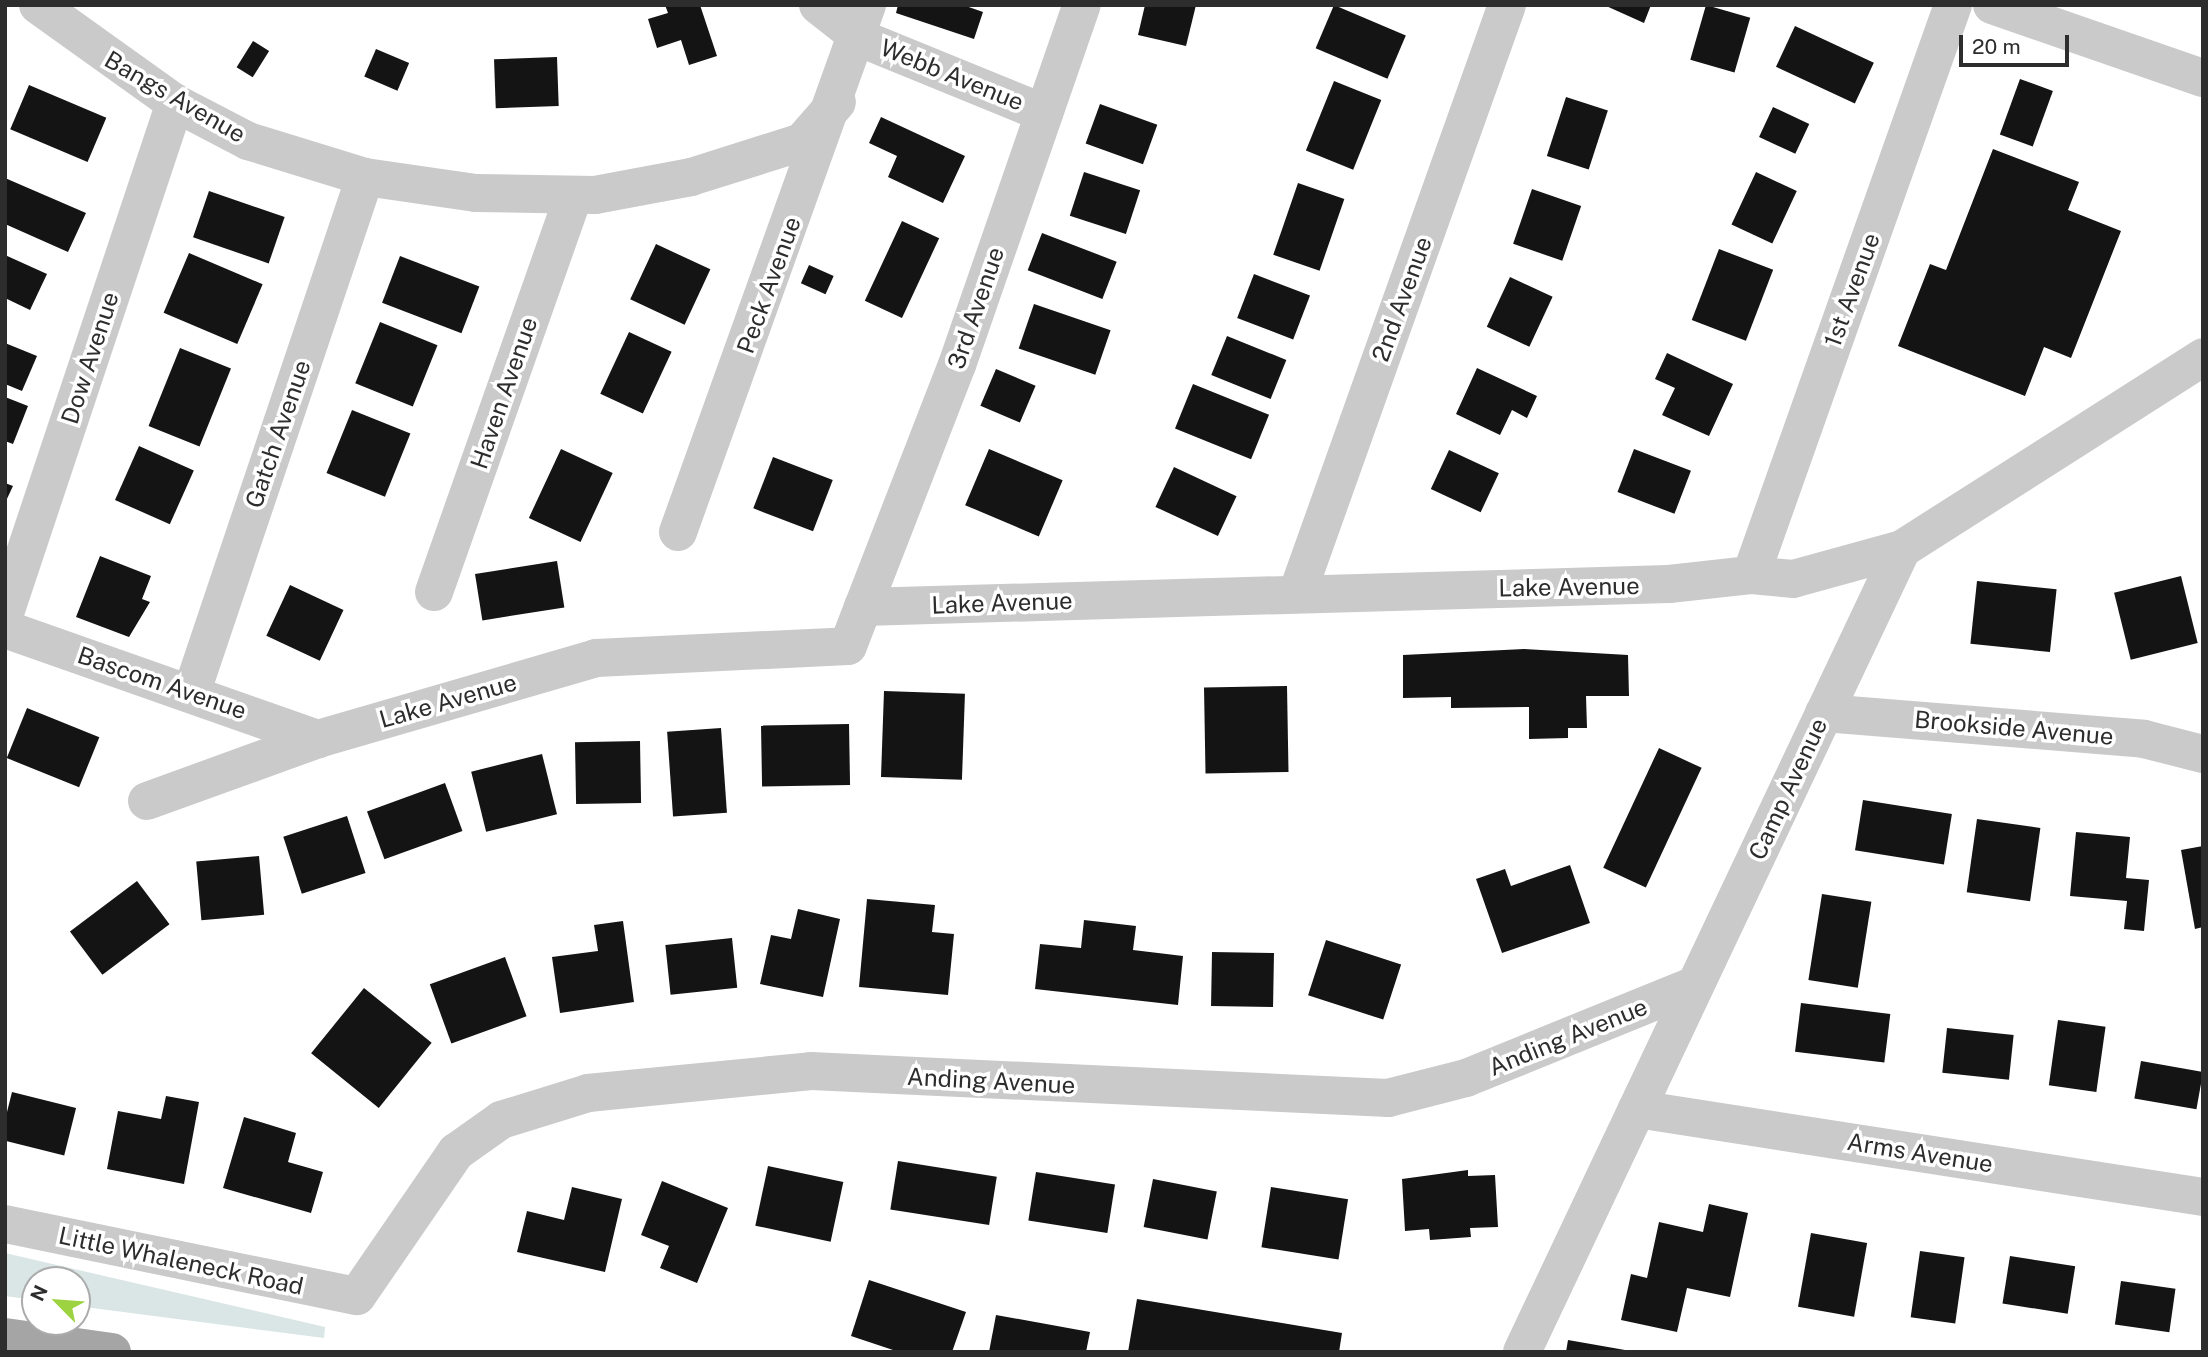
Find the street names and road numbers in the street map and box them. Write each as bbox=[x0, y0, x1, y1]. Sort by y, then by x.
street label: Webb Avenue bbox=[876, 33, 1028, 117]
street label: Bangs Avenue bbox=[99, 45, 251, 149]
street label: Peck Avenue bbox=[731, 213, 807, 357]
street label: 1st Avenue bbox=[1818, 229, 1886, 351]
street label: 2nd Avenue bbox=[1366, 233, 1438, 365]
street label: 3rd Avenue bbox=[942, 243, 1010, 373]
street label: Dow Avenue bbox=[55, 288, 125, 428]
street label: Haven Avenue bbox=[465, 313, 543, 473]
street label: Gatch Avenue bbox=[239, 356, 317, 512]
street label: Lake Avenue bbox=[1498, 571, 1640, 603]
street label: Lake Avenue bbox=[931, 586, 1073, 620]
street label: Bascom Avenue bbox=[74, 641, 250, 725]
street label: Lake Avenue bbox=[376, 668, 520, 734]
street label: Brookside Avenue bbox=[1913, 705, 2115, 751]
street label: Camp Avenue bbox=[1743, 714, 1833, 864]
street label: Anding Avenue bbox=[1484, 992, 1652, 1082]
street label: Anding Avenue bbox=[906, 1062, 1076, 1100]
street label: Arms Avenue bbox=[1845, 1127, 1995, 1179]
street label: Little Whaleneck Road bbox=[56, 1221, 306, 1301]

